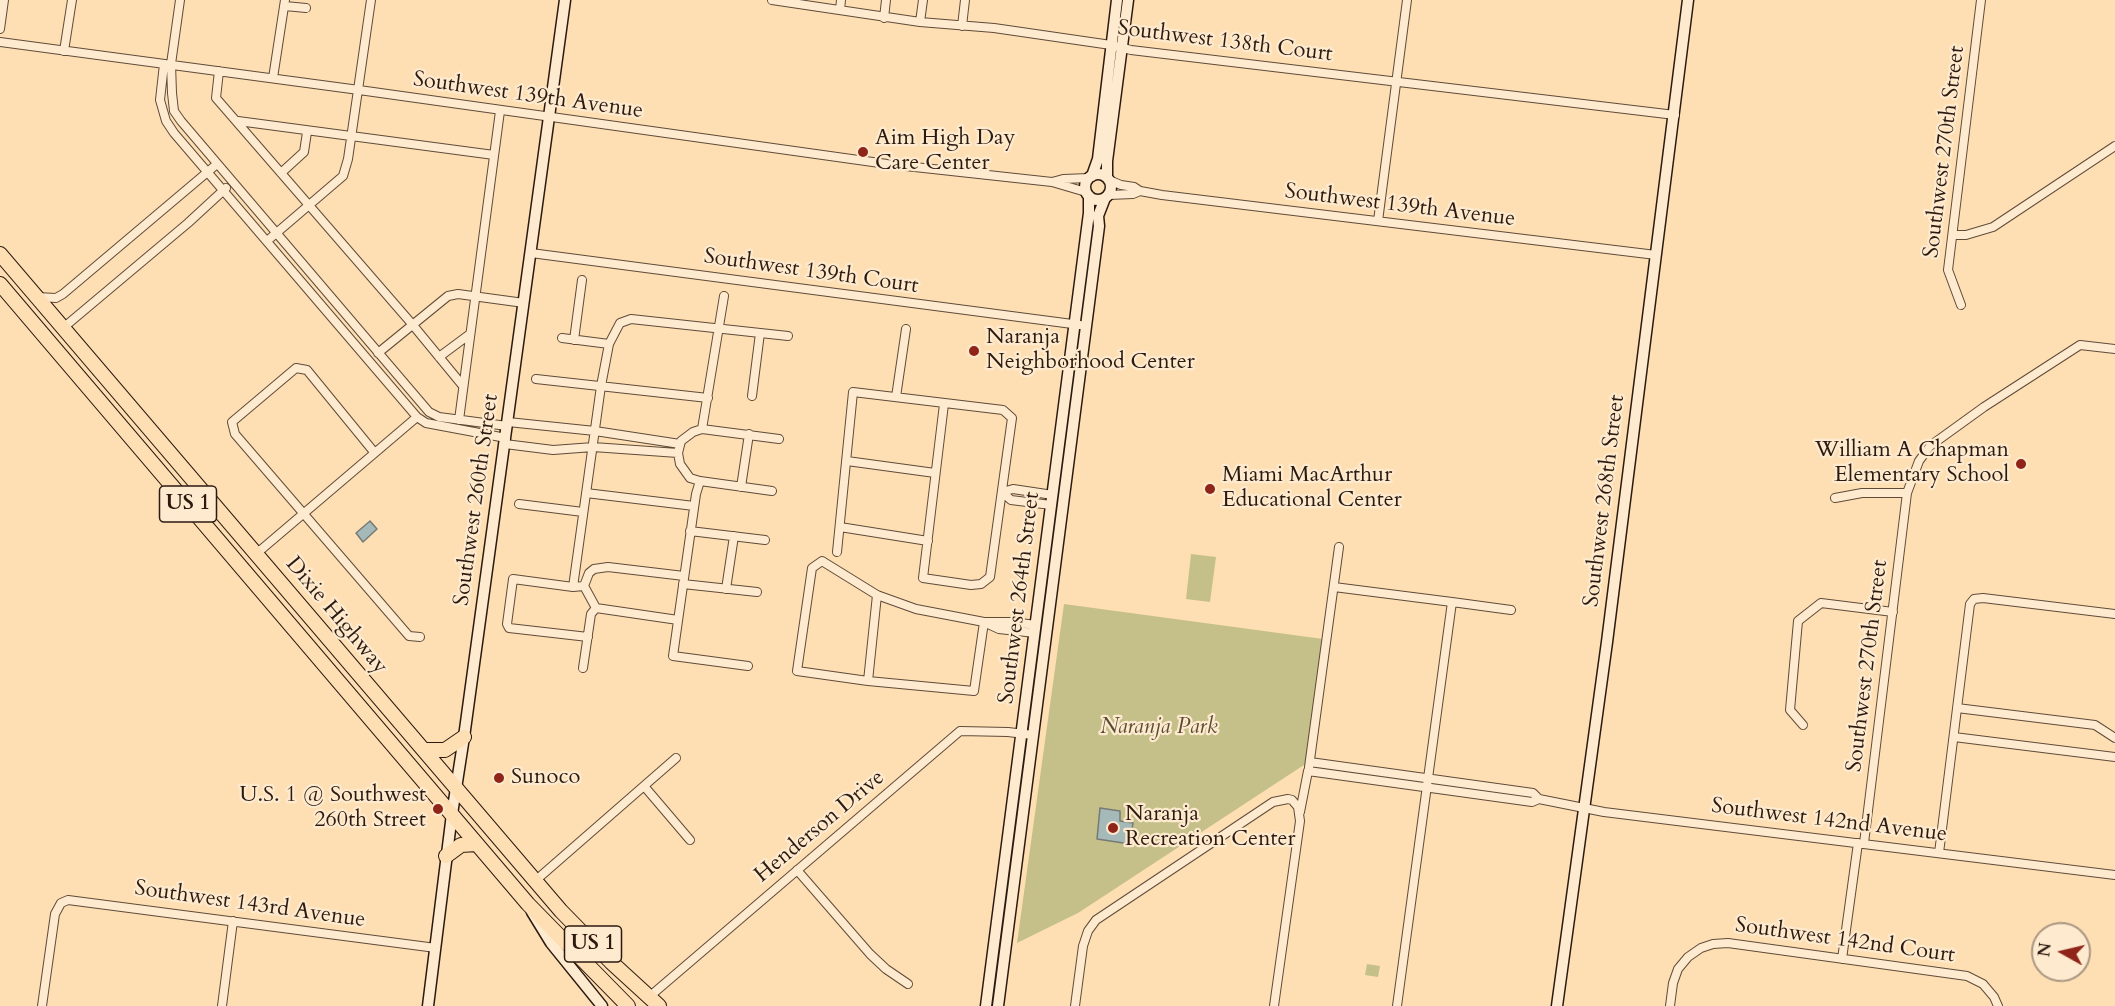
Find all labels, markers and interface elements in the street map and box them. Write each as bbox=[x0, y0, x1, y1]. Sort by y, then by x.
street label: Southwest 138th Court bbox=[1116, 16, 1334, 68]
street label: Southwest 270th Street bbox=[1919, 44, 1971, 260]
street label: Southwest 139th Avenue bbox=[411, 67, 645, 125]
place label: Aim High Day Care Center bbox=[875, 126, 1015, 178]
marker: Aim High Day Care Center bbox=[856, 145, 870, 159]
street label: Southwest 139th Avenue bbox=[1283, 179, 1517, 233]
street label: Southwest 139th Court bbox=[702, 244, 920, 300]
place label: Naranja Neighborhood Center bbox=[986, 325, 1195, 376]
marker: Naranja Neighborhood Center bbox=[967, 344, 981, 358]
street label: Southwest 260th Street bbox=[449, 392, 505, 608]
street label: Southwest 268th Street bbox=[1579, 393, 1631, 609]
place label: William A Chapman Elementary School bbox=[1815, 438, 2009, 490]
marker: William A Chapman Elementary School bbox=[2014, 457, 2028, 471]
place label: Miami MacArthur Educational Center bbox=[1222, 463, 1402, 514]
marker: Miami MacArthur Educational Center bbox=[1203, 482, 1217, 496]
road number: US 1 bbox=[160, 486, 216, 522]
street label: Southwest 264th Street bbox=[994, 490, 1046, 706]
street label: Dixie Highway bbox=[279, 552, 393, 680]
street label: Southwest 270th Street bbox=[1842, 558, 1894, 774]
park label: Naranja Park bbox=[1100, 715, 1218, 741]
place label: Sunoco bbox=[511, 765, 580, 791]
street label: Henderson Drive bbox=[750, 765, 890, 889]
marker: Sunoco bbox=[492, 771, 506, 785]
place label: U.S. 1 @ Southwest 260th Street bbox=[240, 783, 426, 834]
street label: Southwest 142nd Avenue bbox=[1710, 793, 1948, 849]
marker: U.S. 1 @ Southwest 260th Street bbox=[431, 802, 445, 816]
place label: Naranja Recreation Center bbox=[1125, 802, 1296, 854]
marker: Naranja Recreation Center bbox=[1106, 821, 1120, 835]
street label: Southwest 143rd Avenue bbox=[133, 876, 367, 934]
street label: Southwest 142nd Court bbox=[1733, 913, 1957, 969]
north arrow bbox=[2031, 922, 2091, 982]
road number: US 1 bbox=[564, 926, 622, 962]
text: N bbox=[2033, 941, 2057, 958]

